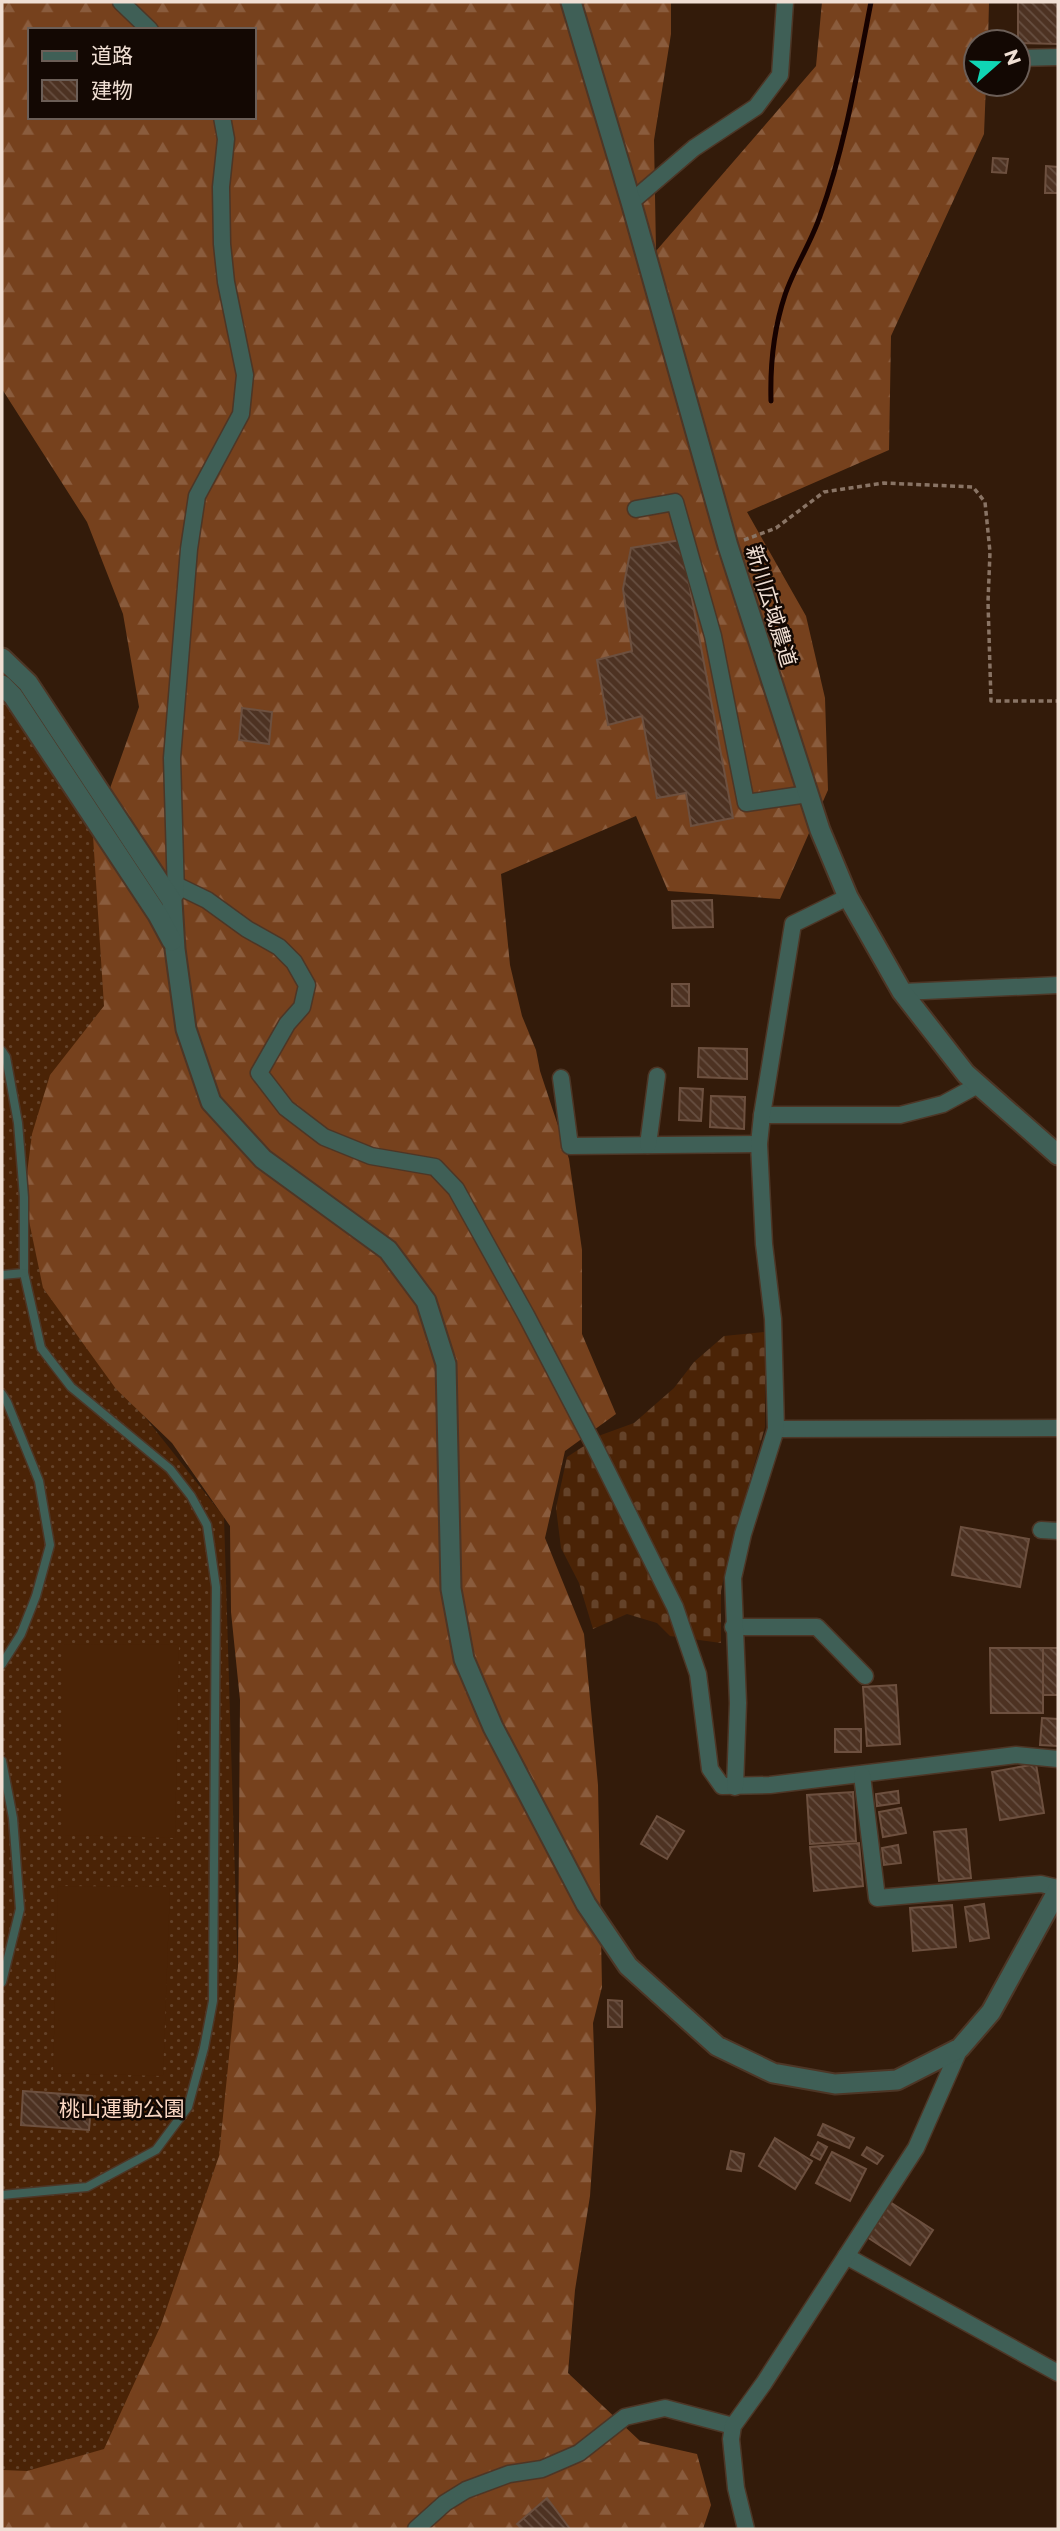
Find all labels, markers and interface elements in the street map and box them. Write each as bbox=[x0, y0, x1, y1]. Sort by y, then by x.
legend bbox=[28, 28, 256, 119]
north arrow bbox=[962, 28, 1032, 98]
text: 道路 bbox=[91, 43, 133, 68]
text: N bbox=[999, 46, 1026, 69]
text: 建物 bbox=[91, 78, 133, 103]
street label: 新川広域農道 bbox=[741, 542, 802, 670]
park label: 桃山運動公園 bbox=[59, 2096, 185, 2121]

